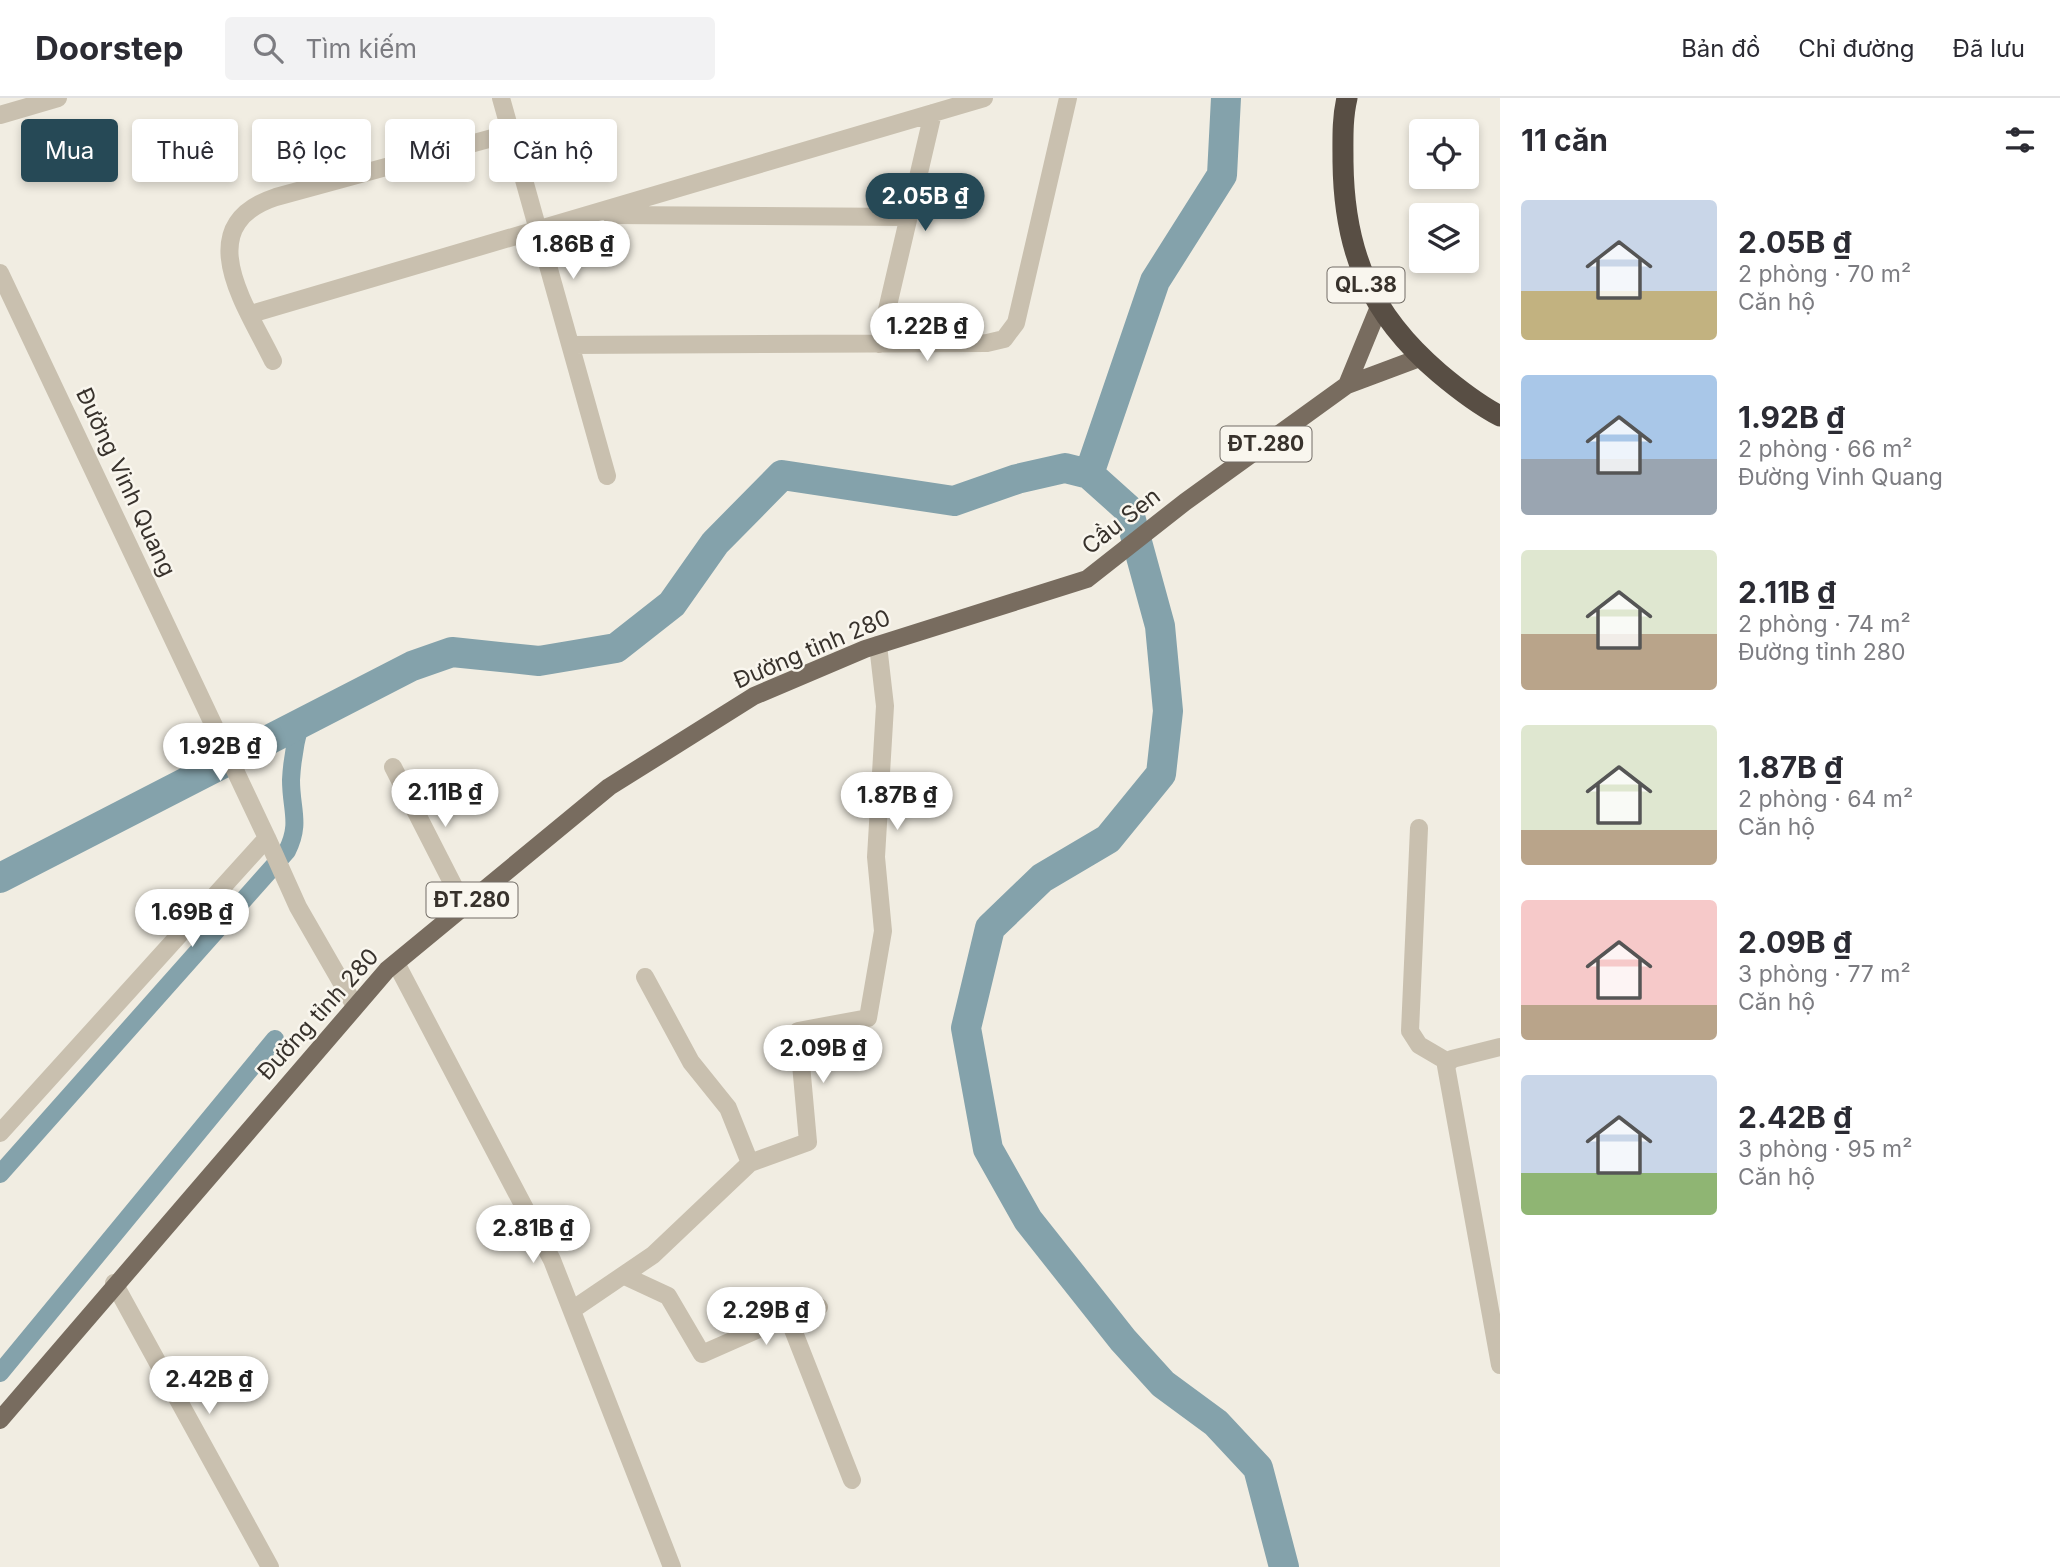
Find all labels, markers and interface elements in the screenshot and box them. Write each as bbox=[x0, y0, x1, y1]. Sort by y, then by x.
search box bbox=[225, 17, 715, 80]
text: Doorstep bbox=[35, 28, 183, 68]
icon: search bbox=[249, 29, 287, 67]
text: Tìm kiếm bbox=[305, 33, 417, 64]
text: Bản đồ bbox=[1681, 34, 1760, 63]
text: Chỉ đường bbox=[1798, 34, 1915, 63]
text: Đã lưu bbox=[1953, 34, 2025, 63]
chip: Mua bbox=[21, 119, 118, 182]
chip: Thuê bbox=[132, 119, 238, 182]
chip: Bộ lọc bbox=[252, 119, 371, 182]
chip: Mới bbox=[385, 119, 475, 182]
chip: Căn hộ bbox=[489, 119, 617, 182]
map controls bbox=[1409, 119, 1479, 273]
button: locate bbox=[1409, 119, 1479, 189]
icon: filters bbox=[2001, 121, 2039, 159]
text: 11 căn bbox=[1521, 122, 1608, 158]
pin: 2.05B ₫ bbox=[860, 174, 990, 233]
text: 2.05B ₫ bbox=[882, 182, 968, 210]
button: layers bbox=[1409, 203, 1479, 273]
pin: 1.86B ₫ bbox=[508, 222, 638, 281]
text: 2.05B ₫ bbox=[1738, 224, 1851, 260]
icon: home bbox=[1577, 228, 1661, 312]
text: 1.86B ₫ bbox=[532, 230, 614, 258]
text: 2 phòng · 70 m² bbox=[1738, 260, 1911, 288]
road number: QL.38 bbox=[1328, 268, 1404, 302]
text: Căn hộ bbox=[1738, 288, 1815, 316]
pin: 1.22B ₫ bbox=[862, 303, 992, 363]
text: 1.22B ₫ bbox=[886, 312, 968, 340]
street label: Đường Vinh Quang bbox=[70, 383, 182, 581]
text: 1.92B ₫ bbox=[1738, 399, 1845, 435]
icon: home bbox=[1577, 403, 1661, 487]
road number: ĐT.280 bbox=[1220, 426, 1312, 462]
text: 2 phòng · 66 m² bbox=[1738, 435, 1913, 463]
text: Đường Vinh Quang bbox=[1738, 463, 1943, 491]
street label: Cầu Sen bbox=[1076, 482, 1166, 560]
text: 2.11B ₫ bbox=[1738, 574, 1836, 610]
icon: home bbox=[1577, 578, 1661, 662]
street label: Đường tỉnh 280 bbox=[729, 603, 895, 695]
text: 2 phòng · 74 m² bbox=[1738, 610, 1911, 638]
text: Đường tỉnh 280 bbox=[1738, 638, 1905, 666]
pin: 1.92B ₫ bbox=[155, 724, 285, 783]
text: 1.92B ₫ bbox=[179, 732, 261, 760]
text: 1.87B ₫ bbox=[1738, 749, 1843, 785]
icon: home bbox=[1577, 753, 1661, 837]
pin: 2.11B ₫ bbox=[380, 770, 510, 829]
pin: 1.87B ₫ bbox=[832, 772, 962, 832]
text: 2.11B ₫ bbox=[407, 778, 483, 806]
text: 1.87B ₫ bbox=[857, 781, 937, 809]
text: 2 phòng · 64 m² bbox=[1738, 785, 1913, 813]
text: Căn hộ bbox=[1738, 813, 1815, 841]
road number: ĐT.280 bbox=[426, 882, 518, 918]
pin: 1.69B ₫ bbox=[127, 890, 257, 949]
text: 1.69B ₫ bbox=[151, 898, 233, 926]
text: 2.09B ₫ bbox=[1738, 924, 1852, 960]
icon: home bbox=[1577, 928, 1661, 1012]
street label: Đường tỉnh 280 bbox=[252, 942, 384, 1086]
text: 3 phòng · 77 m² bbox=[1738, 960, 1911, 988]
text: Căn hộ bbox=[1738, 988, 1815, 1016]
pin: 2.09B ₫ bbox=[758, 1026, 888, 1085]
text: 2.09B ₫ bbox=[779, 1034, 867, 1062]
text: 2.42B ₫ bbox=[1738, 1099, 1852, 1135]
icon: home bbox=[1577, 1103, 1661, 1187]
text: 3 phòng · 95 m² bbox=[1738, 1135, 1912, 1163]
text: Căn hộ bbox=[1738, 1163, 1815, 1191]
pin: 2.81B ₫ bbox=[468, 1206, 598, 1265]
text: 2.81B ₫ bbox=[492, 1214, 574, 1242]
pin: 2.29B ₫ bbox=[701, 1288, 831, 1347]
text: 2.29B ₫ bbox=[723, 1296, 809, 1324]
pin: 2.42B ₫ bbox=[144, 1356, 274, 1416]
text: 2.42B ₫ bbox=[165, 1365, 253, 1393]

